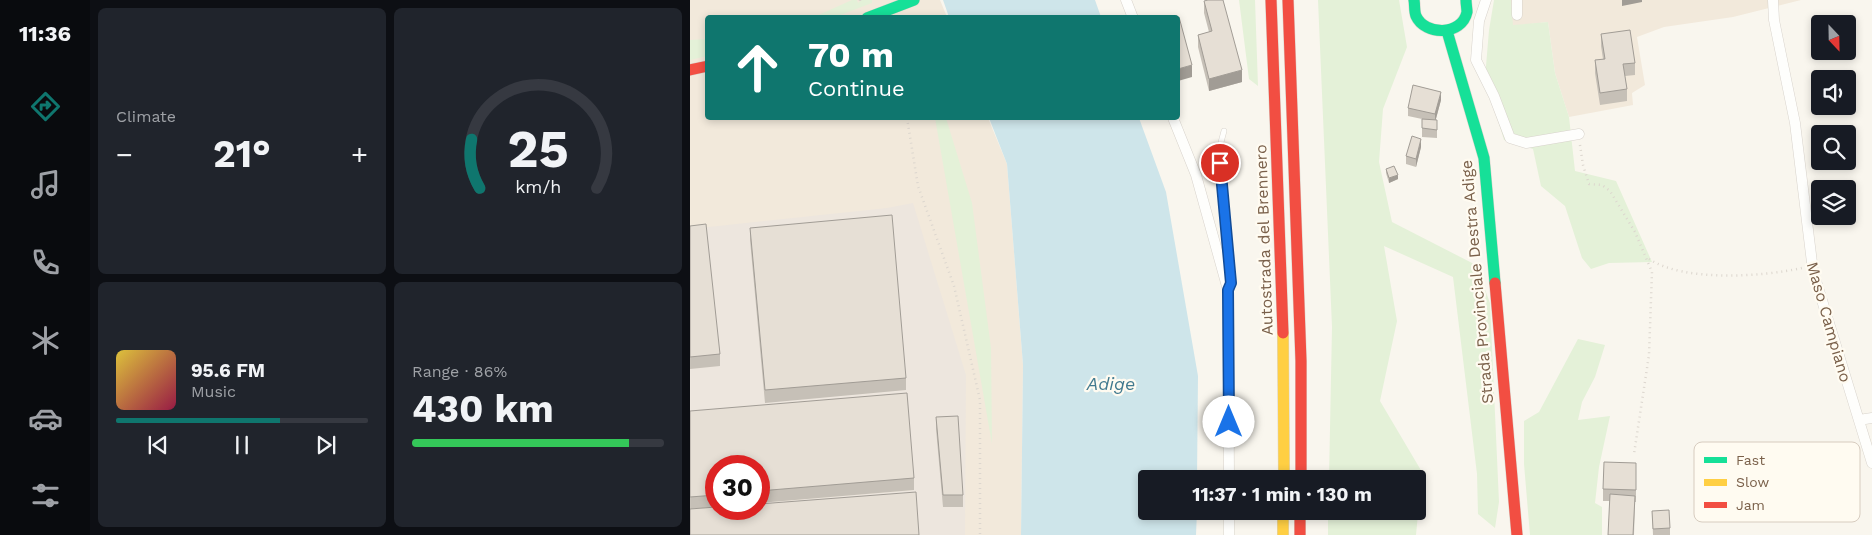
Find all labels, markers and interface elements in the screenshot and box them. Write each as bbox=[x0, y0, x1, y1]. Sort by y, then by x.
north arrow bbox=[1811, 15, 1856, 60]
map controls bbox=[1811, 15, 1856, 225]
text: 11:36 bbox=[19, 21, 71, 46]
text: 70 m bbox=[808, 34, 894, 76]
icon: ahead bbox=[725, 35, 790, 100]
button: sound bbox=[1811, 70, 1856, 115]
text: Continue bbox=[808, 76, 905, 101]
icon: directions bbox=[28, 89, 63, 124]
text: Climate bbox=[116, 107, 176, 126]
text: 25 bbox=[507, 119, 569, 180]
button: search bbox=[1811, 125, 1856, 170]
text: 21° bbox=[213, 132, 271, 176]
text: − bbox=[116, 138, 133, 171]
text: + bbox=[351, 138, 368, 171]
pin bbox=[1199, 142, 1241, 184]
street label: Autostrada del Brennero bbox=[1251, 144, 1277, 336]
icon: arrive bbox=[1206, 149, 1234, 177]
street label: Strada Provinciale Destra Adige bbox=[1457, 159, 1497, 405]
icon: music bbox=[28, 167, 63, 202]
text: km/h bbox=[515, 176, 561, 197]
button: layers bbox=[1811, 180, 1856, 225]
icon: phone bbox=[28, 245, 63, 280]
street label: Maso Campiano bbox=[1803, 260, 1855, 384]
icon: climate bbox=[28, 323, 63, 358]
text: 95.6 FM bbox=[191, 359, 265, 382]
text: Range · 86% bbox=[412, 362, 507, 381]
water label: Adige bbox=[1086, 373, 1135, 394]
text: Music bbox=[191, 382, 236, 401]
text: 430 km bbox=[412, 387, 554, 431]
position arrow bbox=[1202, 395, 1254, 447]
icon: car bbox=[28, 401, 63, 436]
icon: previous bbox=[144, 431, 172, 459]
icon: pause bbox=[228, 431, 256, 459]
icon: next bbox=[312, 431, 340, 459]
legend bbox=[1694, 442, 1860, 522]
text: Fast bbox=[1736, 452, 1765, 468]
speed limit sign: 30 bbox=[705, 455, 770, 520]
text: Slow bbox=[1736, 474, 1769, 490]
icon: filters bbox=[28, 478, 63, 513]
text: 11:37 · 1 min · 130 m bbox=[1192, 483, 1372, 506]
text: Jam bbox=[1736, 497, 1765, 513]

